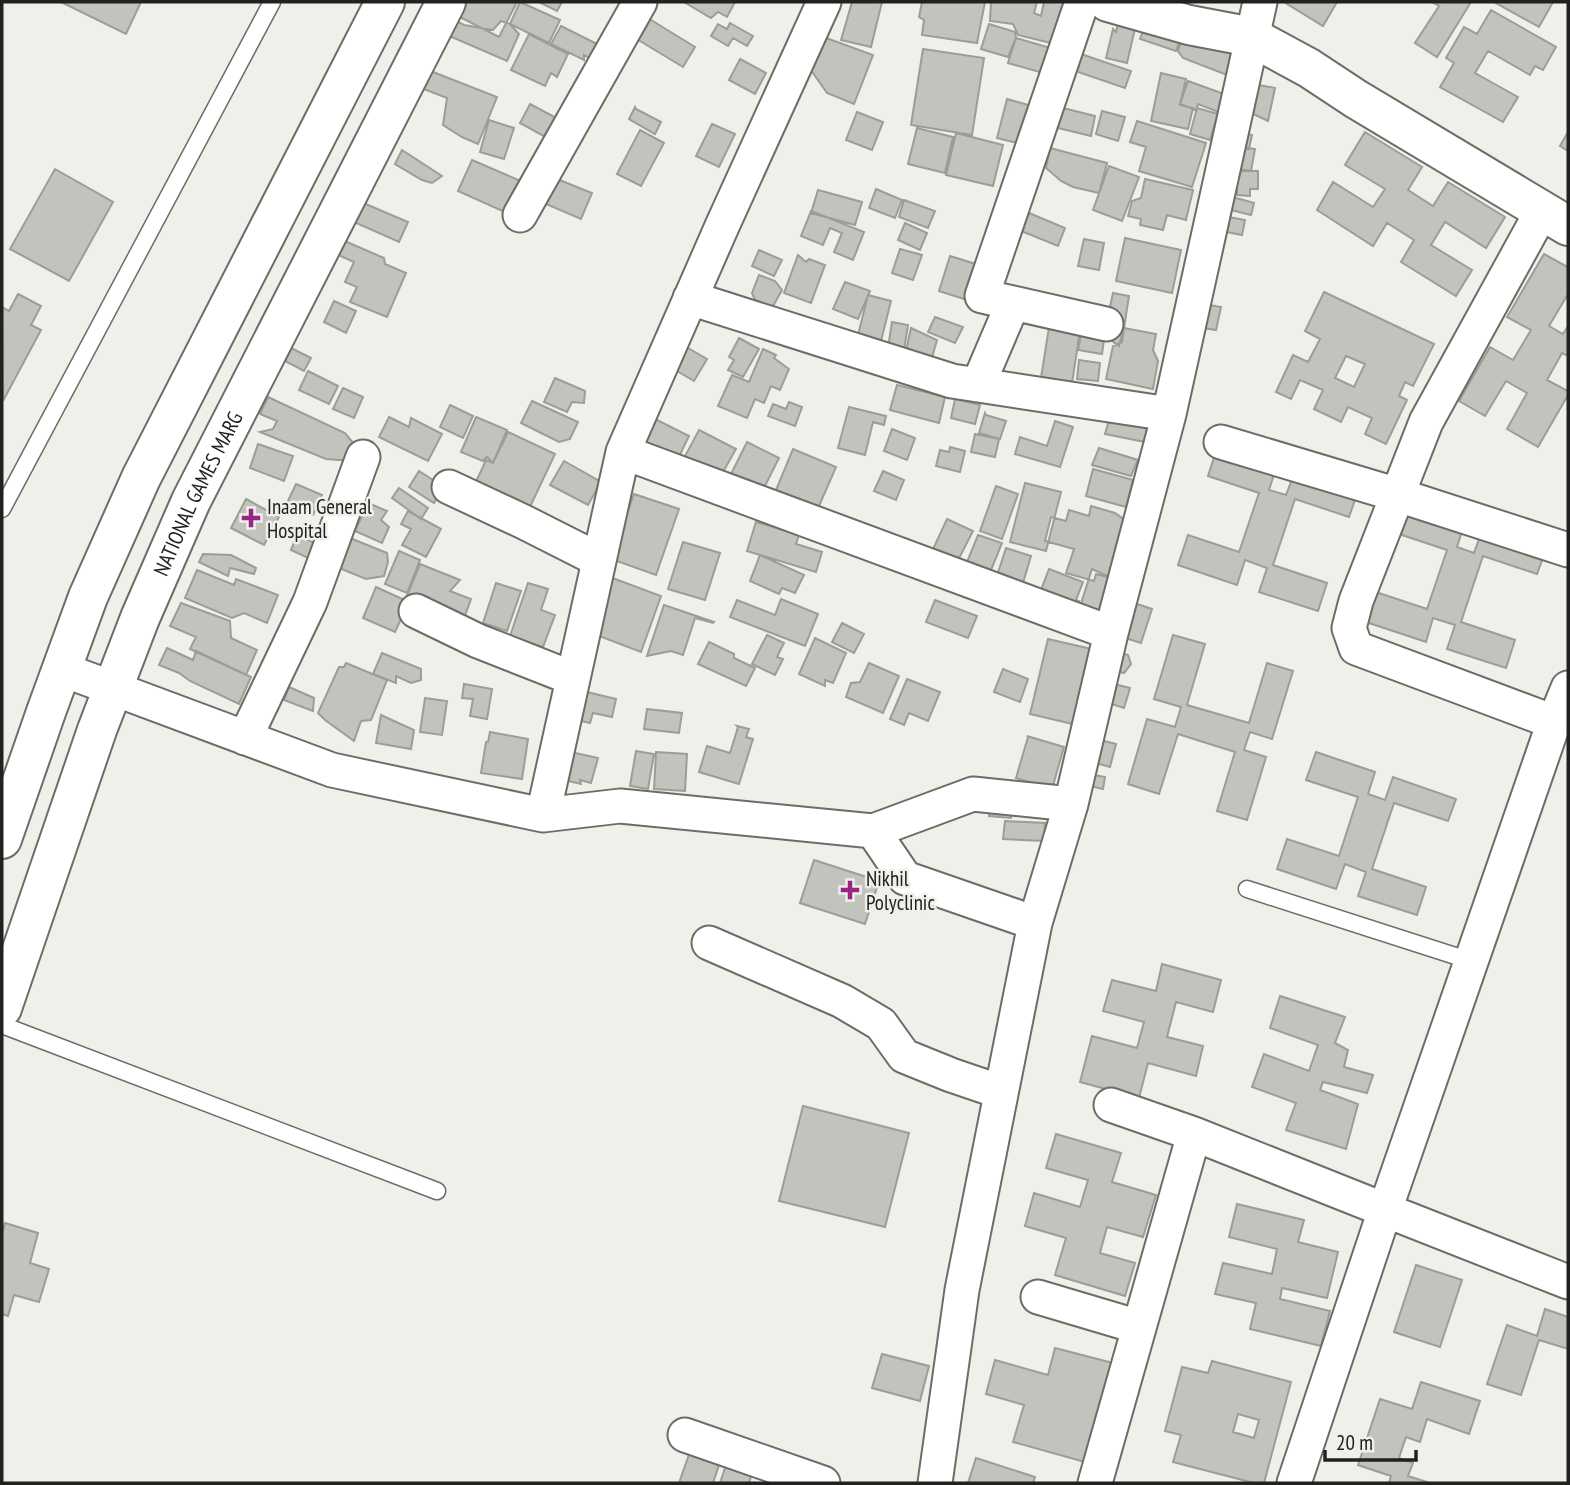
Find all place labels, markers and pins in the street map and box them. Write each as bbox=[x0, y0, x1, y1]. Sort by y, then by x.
place label: Inaam General Hospital bbox=[267, 493, 372, 544]
marker: Inaam General Hospital bbox=[241, 508, 261, 528]
place label: Nikhil Polyclinic bbox=[866, 865, 935, 916]
marker: Nikhil Polyclinic bbox=[840, 880, 860, 900]

